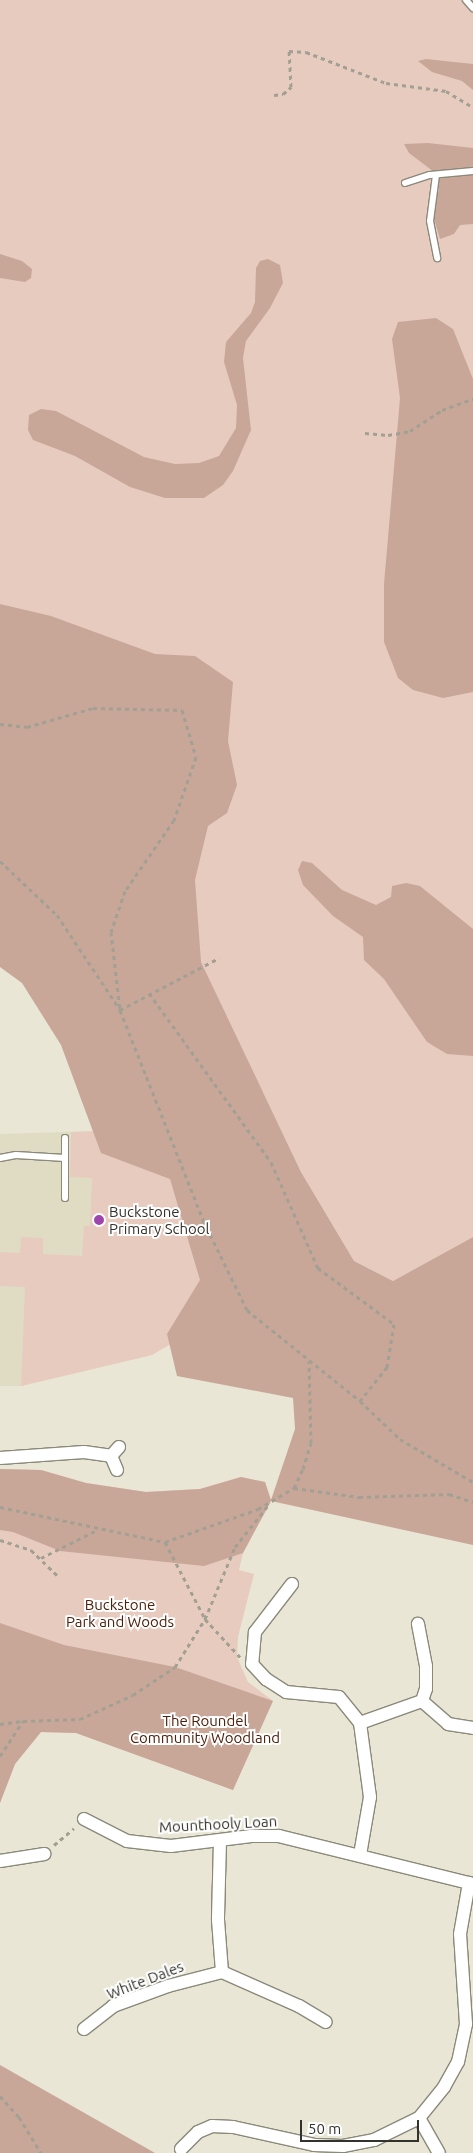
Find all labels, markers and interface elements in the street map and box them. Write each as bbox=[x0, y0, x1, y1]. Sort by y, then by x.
place label: Buckstone Primary School bbox=[109, 1202, 210, 1237]
marker: Buckstone Primary School bbox=[93, 1214, 105, 1226]
park label: Buckstone Park and Woods bbox=[66, 1595, 174, 1630]
park label: The Roundel Community Woodland bbox=[130, 1711, 280, 1746]
street label: Mounthooly Loan bbox=[159, 1812, 277, 1836]
street label: White Dales bbox=[104, 1957, 186, 2003]
scale bar bbox=[303, 2110, 422, 2142]
text: 50 m bbox=[308, 2120, 341, 2137]

